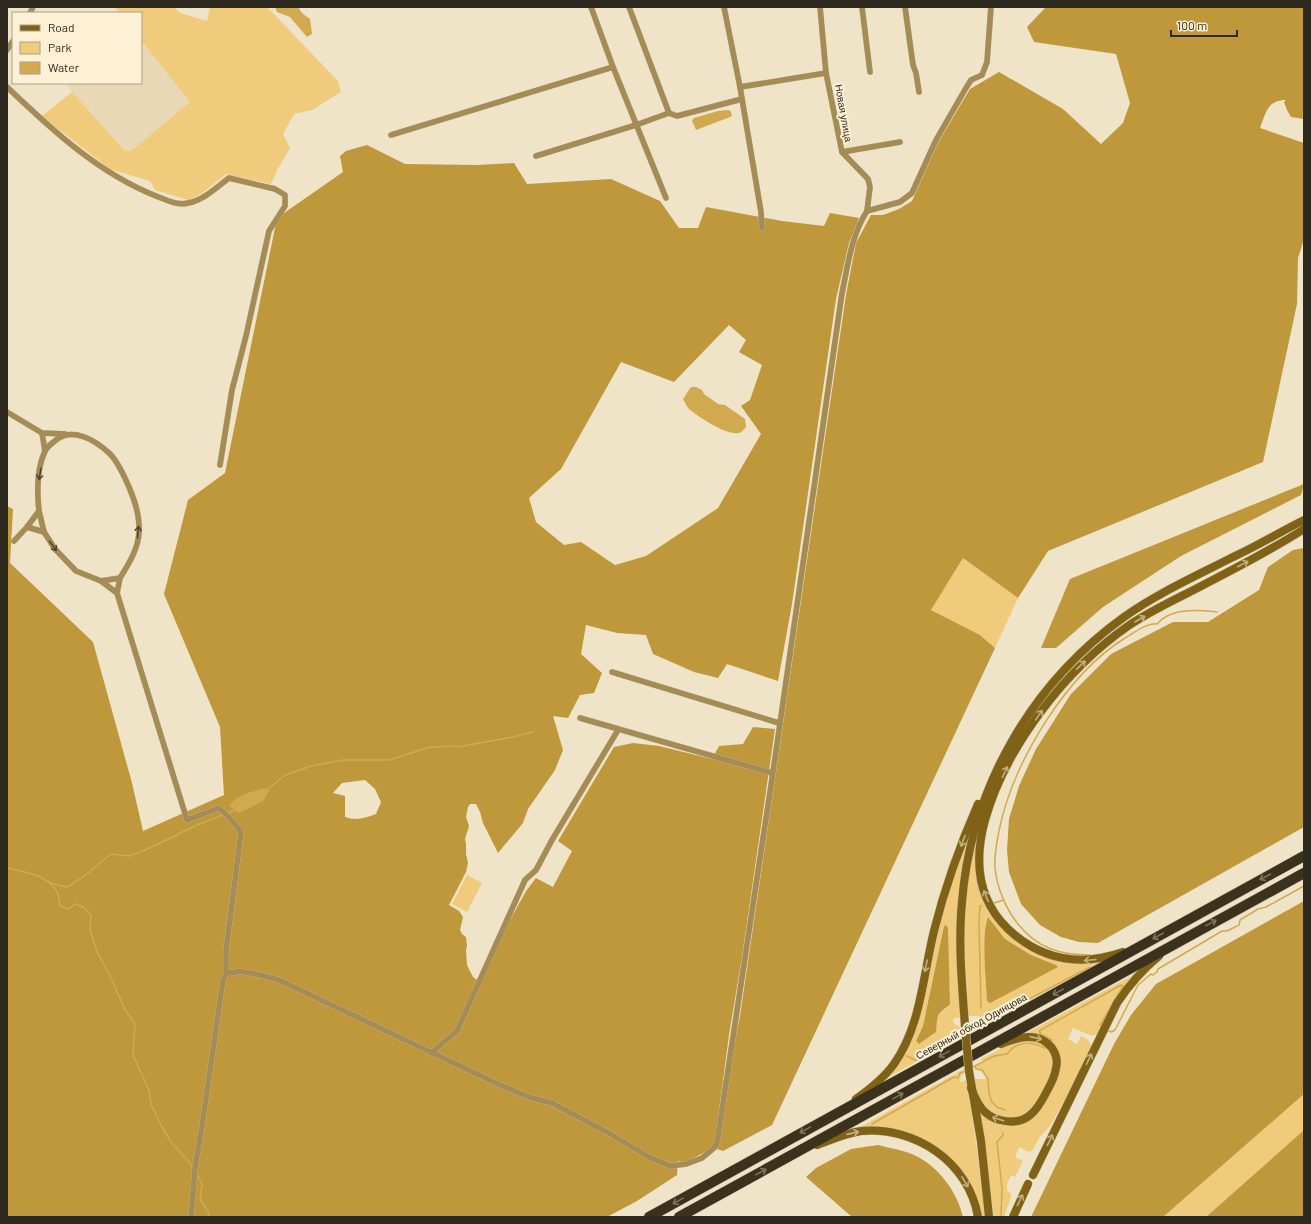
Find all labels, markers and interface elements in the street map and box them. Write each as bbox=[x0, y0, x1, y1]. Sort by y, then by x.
legend bbox=[12, 12, 142, 84]
scale bar bbox=[1171, 12, 1237, 38]
text: 100 m bbox=[1177, 18, 1207, 32]
text: Road bbox=[48, 20, 75, 34]
text: Park bbox=[48, 40, 72, 54]
text: Water bbox=[48, 60, 80, 74]
street label: Новая улица bbox=[833, 83, 855, 143]
one-way arrow bbox=[35, 467, 43, 480]
one-way arrow bbox=[134, 526, 142, 539]
one-way arrow bbox=[49, 541, 58, 552]
one-way arrow bbox=[1237, 560, 1249, 567]
one-way arrow bbox=[1134, 615, 1146, 623]
one-way arrow bbox=[1076, 661, 1086, 670]
one-way arrow bbox=[1035, 709, 1043, 720]
one-way arrow bbox=[1002, 766, 1009, 778]
one-way arrow bbox=[958, 835, 966, 847]
one-way arrow bbox=[1259, 874, 1271, 881]
one-way arrow bbox=[982, 891, 990, 903]
one-way arrow bbox=[1205, 919, 1217, 927]
one-way arrow bbox=[1152, 933, 1164, 940]
one-way arrow bbox=[1084, 956, 1097, 963]
one-way arrow bbox=[922, 959, 930, 972]
one-way arrow bbox=[1052, 988, 1064, 996]
street label: Северный обход Одинцова bbox=[913, 990, 1029, 1062]
one-way arrow bbox=[1029, 1035, 1042, 1043]
one-way arrow bbox=[938, 1051, 950, 1059]
one-way arrow bbox=[1086, 1053, 1093, 1065]
one-way arrow bbox=[892, 1092, 904, 1099]
one-way arrow bbox=[991, 1115, 1004, 1122]
one-way arrow bbox=[799, 1127, 811, 1135]
one-way arrow bbox=[846, 1129, 859, 1137]
one-way arrow bbox=[1047, 1134, 1054, 1146]
one-way arrow bbox=[755, 1168, 767, 1175]
one-way arrow bbox=[961, 1176, 969, 1188]
one-way arrow bbox=[1017, 1195, 1024, 1207]
one-way arrow bbox=[672, 1198, 684, 1206]

